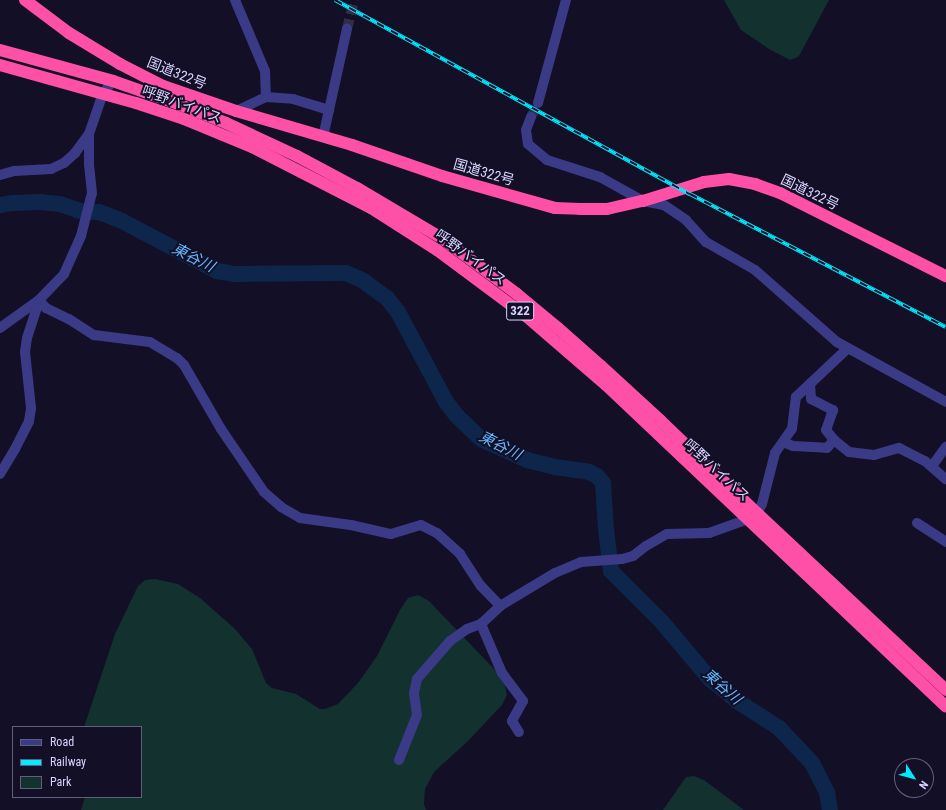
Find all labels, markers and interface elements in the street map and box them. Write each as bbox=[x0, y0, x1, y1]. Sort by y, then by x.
street label: 国道322号 bbox=[145, 53, 209, 93]
street label: 呼野バイパス bbox=[140, 82, 224, 126]
street label: 国道322号 bbox=[452, 155, 516, 189]
street label: 国道322号 bbox=[778, 171, 842, 213]
street label: 呼野バイパス bbox=[432, 226, 510, 288]
water label: 東谷川 bbox=[169, 240, 217, 276]
road number: 322 bbox=[506, 300, 534, 322]
water label: 東谷川 bbox=[476, 428, 524, 464]
street label: 呼野バイパス bbox=[681, 435, 753, 505]
water label: 東谷川 bbox=[699, 665, 745, 709]
legend bbox=[12, 726, 142, 798]
text: Road bbox=[50, 735, 74, 749]
text: Railway bbox=[50, 755, 86, 769]
north arrow bbox=[894, 758, 934, 798]
text: Park bbox=[50, 775, 71, 789]
text: N bbox=[916, 778, 931, 791]

